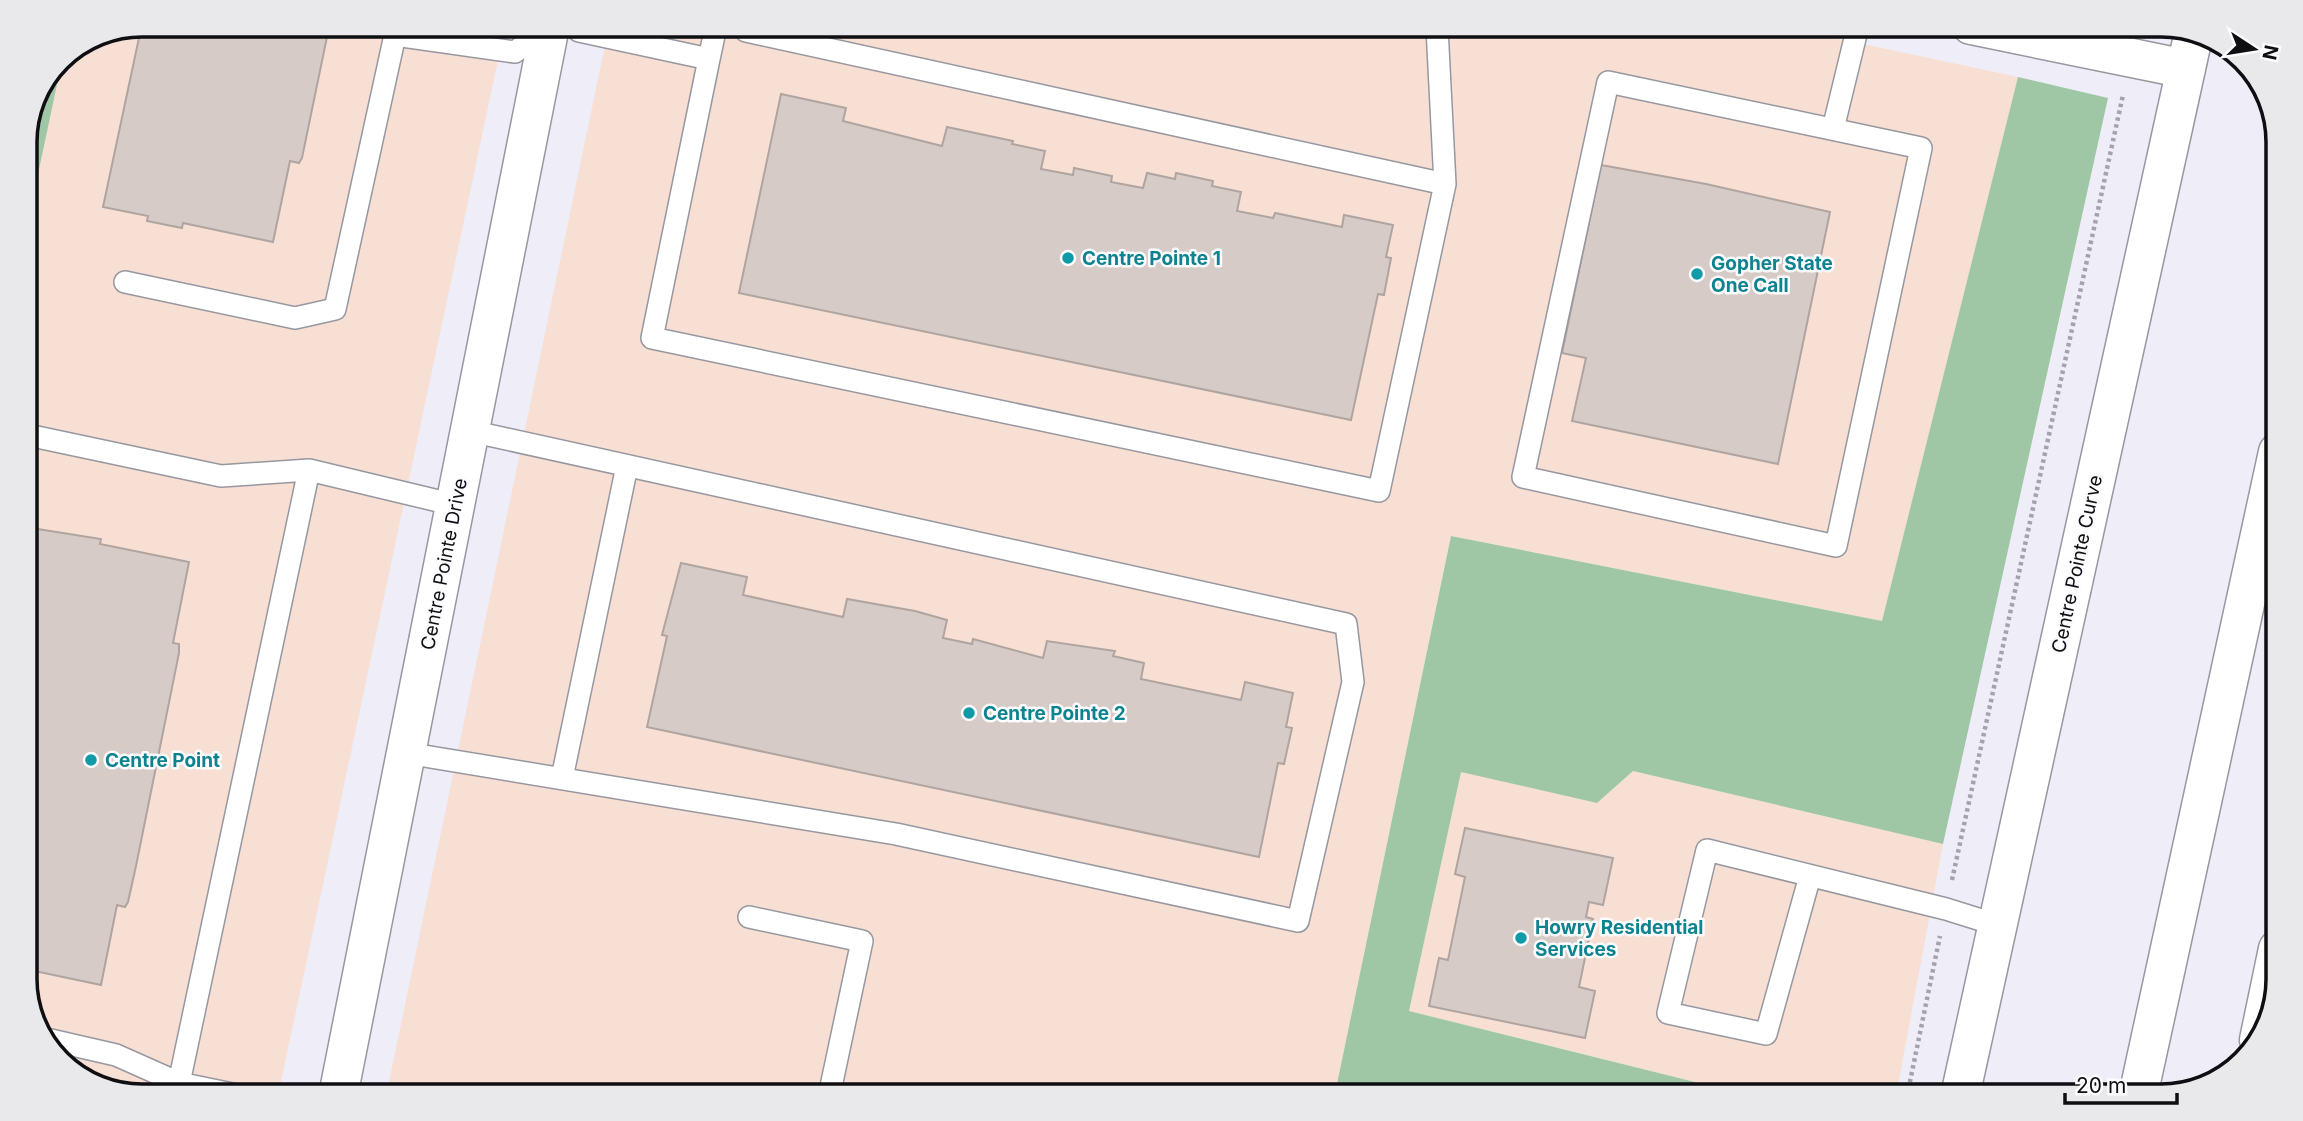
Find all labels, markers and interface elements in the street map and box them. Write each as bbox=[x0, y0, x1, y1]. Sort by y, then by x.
north arrow bbox=[2219, 14, 2289, 84]
text: N bbox=[2257, 43, 2283, 62]
place label: Centre Pointe 1 bbox=[1082, 247, 1221, 270]
marker: Centre Pointe 1 bbox=[1060, 250, 1076, 266]
place label: Gopher State One Call bbox=[1711, 252, 1833, 297]
marker: Gopher State One Call bbox=[1689, 266, 1705, 282]
street label: Centre Pointe Curve bbox=[2047, 473, 2107, 655]
street label: Centre Pointe Drive bbox=[416, 476, 472, 652]
place label: Centre Pointe 2 bbox=[983, 702, 1126, 725]
marker: Centre Pointe 2 bbox=[961, 705, 977, 721]
place label: Centre Point bbox=[105, 749, 220, 772]
marker: Centre Point bbox=[83, 752, 99, 768]
place label: Howry Residential Services bbox=[1535, 916, 1703, 961]
marker: Howry Residential Services bbox=[1513, 930, 1529, 946]
scale bar bbox=[2065, 1062, 2177, 1106]
text: 20 m bbox=[2076, 1073, 2126, 1098]

